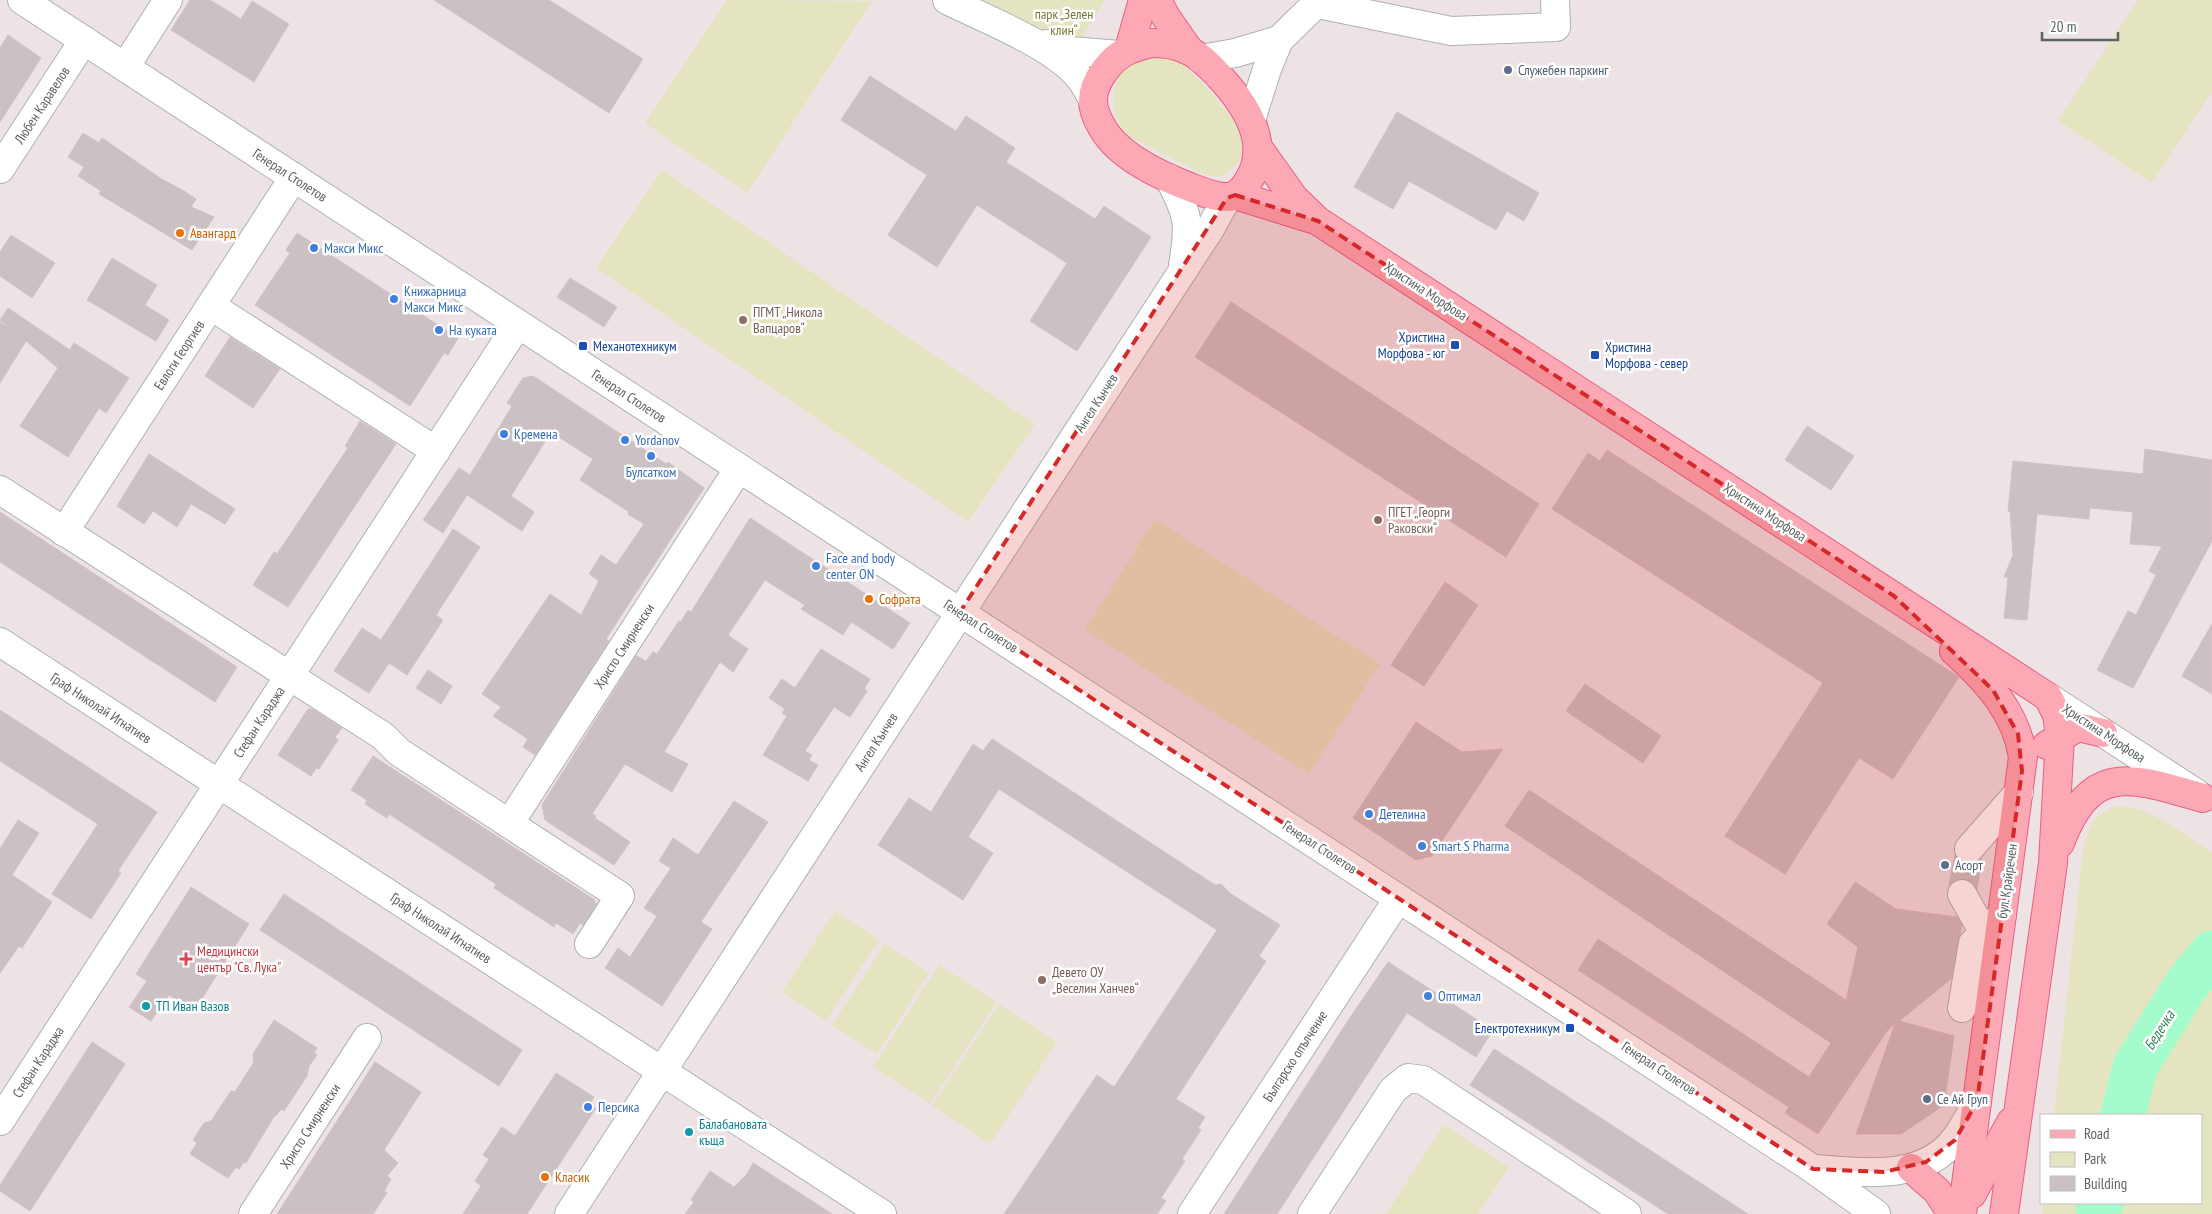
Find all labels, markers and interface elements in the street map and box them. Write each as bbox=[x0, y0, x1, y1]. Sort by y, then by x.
park label: парк „Зелен клин“ bbox=[1035, 5, 1093, 39]
scale bar bbox=[2042, 10, 2118, 42]
text: 20 m bbox=[2050, 17, 2076, 36]
place label: Служебен паркинг bbox=[1518, 61, 1609, 79]
street label: Любен Каравелов bbox=[10, 63, 74, 148]
marker: Служебен паркинг bbox=[1502, 64, 1514, 76]
street label: Генерал Столетов bbox=[249, 144, 331, 206]
place label: Авангард bbox=[190, 224, 236, 242]
marker: Авангард bbox=[174, 227, 186, 239]
place label: Макси Микс bbox=[324, 239, 383, 257]
marker: Макси Микс bbox=[308, 242, 320, 254]
street label: Христина Морфова bbox=[1381, 257, 1471, 325]
place label: Книжарница Макси Микс bbox=[404, 282, 466, 316]
marker: Книжарница Макси Микс bbox=[388, 293, 400, 305]
place label: ПГМТ „Никола Вапцаров“ bbox=[753, 303, 823, 337]
marker: ПГМТ „Никола Вапцаров“ bbox=[737, 314, 749, 326]
street label: Евлоги Георгиев bbox=[150, 316, 209, 393]
place label: На куката bbox=[449, 321, 497, 339]
marker: На куката bbox=[433, 324, 445, 336]
place label: Христина Морфова - юг bbox=[1378, 328, 1446, 362]
place label: Механотехникум bbox=[593, 337, 677, 355]
place label: Христина Морфова - север bbox=[1605, 338, 1688, 372]
marker: Христина Морфова - юг bbox=[1449, 339, 1461, 351]
marker: Механотехникум bbox=[577, 340, 589, 352]
marker: Христина Морфова - север bbox=[1589, 349, 1601, 361]
street label: Генерал Столетов bbox=[588, 365, 670, 427]
street label: Ангел Кънчев bbox=[1070, 370, 1122, 436]
place label: Кремена bbox=[514, 425, 558, 443]
marker: Кремена bbox=[498, 428, 510, 440]
place label: Yordanov bbox=[635, 431, 680, 449]
marker: Yordanov bbox=[619, 434, 631, 446]
marker: Булсатком bbox=[645, 450, 657, 462]
place label: Булсатком bbox=[626, 463, 676, 481]
street label: Христина Морфова bbox=[1720, 478, 1810, 546]
place label: ПГЕТ „Георги Раковски“ bbox=[1388, 503, 1450, 537]
marker: ПГЕТ „Георги Раковски“ bbox=[1372, 514, 1384, 526]
place label: Face and body center ON bbox=[826, 549, 896, 583]
marker: Face and body center ON bbox=[810, 560, 822, 572]
place label: Софрата bbox=[879, 590, 921, 608]
marker: Софрата bbox=[863, 593, 875, 605]
street label: Генерал Столетов bbox=[940, 595, 1022, 657]
street label: Христо Смирненски bbox=[590, 600, 658, 692]
street label: Граф Николай Игнатиев bbox=[47, 669, 155, 748]
street label: Стефан Караджа bbox=[229, 683, 289, 761]
street label: Христина Морфова bbox=[2059, 699, 2149, 767]
street label: Ангел Кънчев bbox=[850, 709, 902, 775]
place label: Детелина bbox=[1379, 805, 1426, 823]
marker: Детелина bbox=[1363, 808, 1375, 820]
street label: Генерал Столетов bbox=[1279, 816, 1361, 878]
place label: Smart S Pharma bbox=[1432, 837, 1509, 855]
marker: Smart S Pharma bbox=[1416, 840, 1428, 852]
street label: бул. Крайречен bbox=[1993, 842, 2021, 920]
place label: Асорт bbox=[1955, 856, 1983, 874]
marker: Асорт bbox=[1939, 859, 1951, 871]
street label: Граф Николай Игнатиев bbox=[387, 889, 495, 968]
place label: Медицински център "Св. Лука" bbox=[197, 942, 281, 976]
marker: Медицински център "Св. Лука" bbox=[179, 952, 193, 966]
place label: Девето ОУ „Веселин Ханчев“ bbox=[1052, 963, 1139, 997]
marker: Девето ОУ „Веселин Ханчев“ bbox=[1036, 974, 1048, 986]
place label: Оптимал bbox=[1438, 987, 1481, 1005]
marker: Оптимал bbox=[1422, 990, 1434, 1002]
place label: ТП Иван Вазов bbox=[156, 997, 230, 1015]
marker: ТП Иван Вазов bbox=[140, 1000, 152, 1012]
water label: Бедечка bbox=[2140, 1006, 2179, 1053]
street label: Българско опълчение bbox=[1259, 1007, 1331, 1105]
place label: Електротехникум bbox=[1475, 1019, 1560, 1037]
marker: Електротехникум bbox=[1564, 1022, 1576, 1034]
street label: Стефан Караджа bbox=[8, 1023, 68, 1101]
street label: Генерал Столетов bbox=[1618, 1037, 1700, 1099]
street label: Христо Смирненски bbox=[276, 1080, 344, 1172]
place label: Се Ай Груп bbox=[1937, 1090, 1988, 1108]
marker: Се Ай Груп bbox=[1921, 1093, 1933, 1105]
place label: Персика bbox=[598, 1098, 639, 1116]
marker: Персика bbox=[582, 1101, 594, 1113]
legend bbox=[2040, 1114, 2202, 1204]
place label: Балабановата къща bbox=[699, 1115, 767, 1149]
text: Road bbox=[2084, 1124, 2110, 1143]
marker: Балабановата къща bbox=[683, 1126, 695, 1138]
text: Park bbox=[2084, 1149, 2106, 1168]
place label: Класик bbox=[555, 1168, 590, 1186]
marker: Класик bbox=[539, 1171, 551, 1183]
text: Building bbox=[2084, 1174, 2127, 1193]

